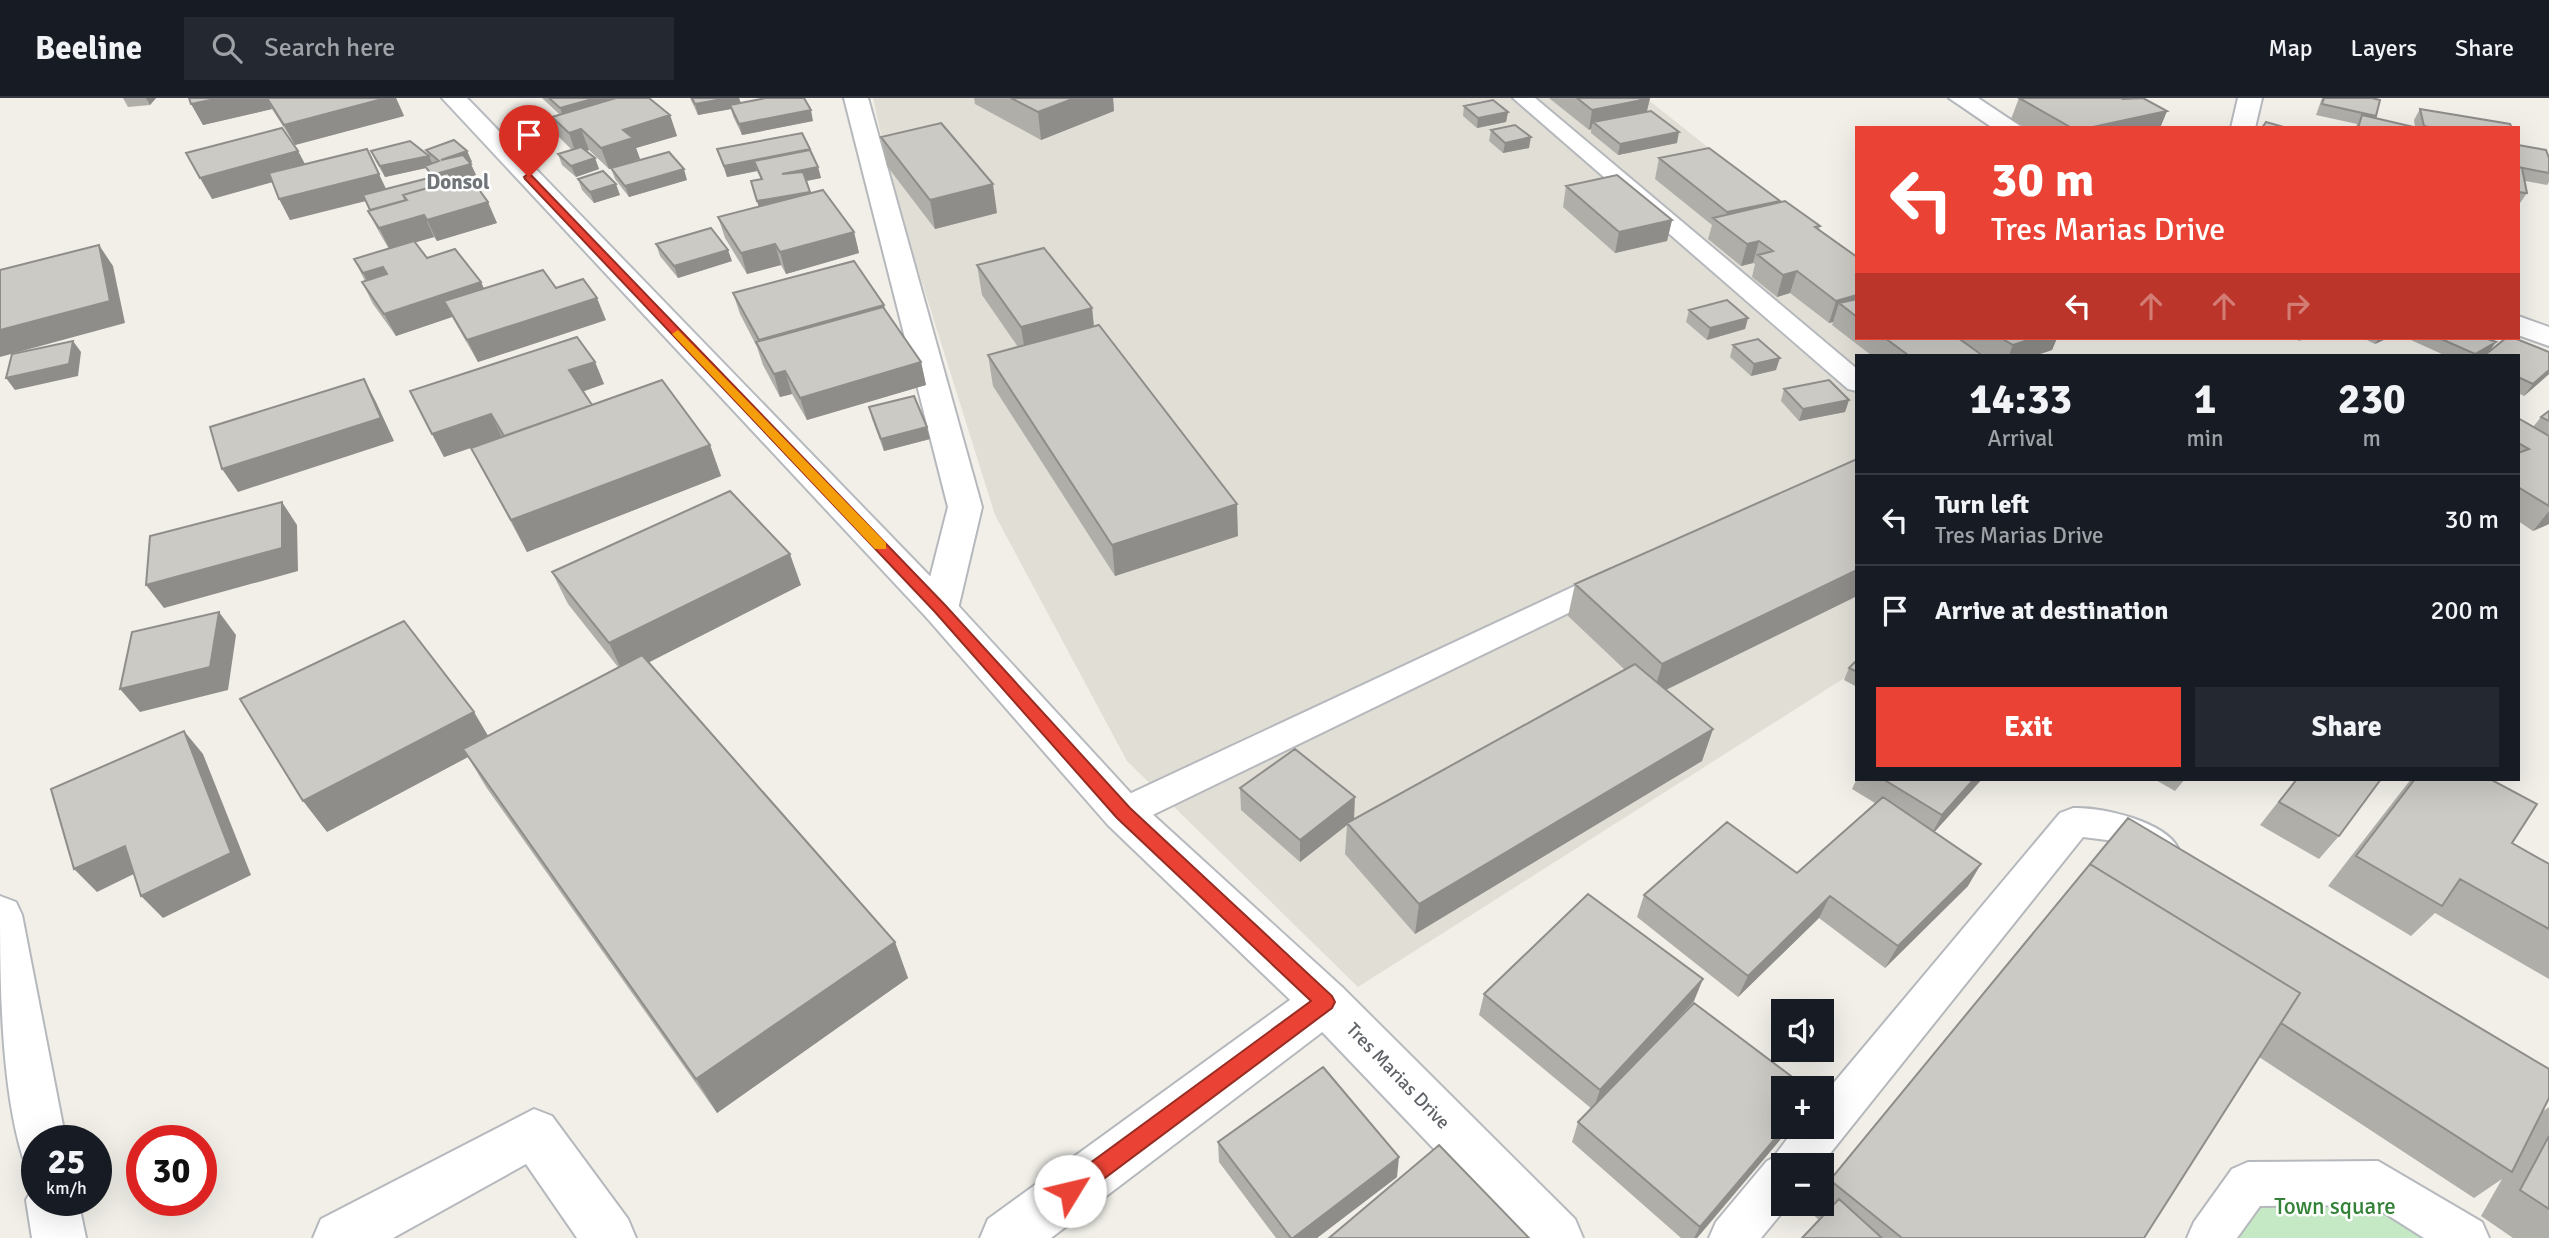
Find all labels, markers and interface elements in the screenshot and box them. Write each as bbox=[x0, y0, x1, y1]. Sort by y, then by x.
search box bbox=[184, 17, 674, 80]
text: Beeline bbox=[35, 28, 142, 69]
icon: search bbox=[208, 29, 246, 67]
text: Search here bbox=[264, 32, 395, 64]
text: Map bbox=[2268, 33, 2313, 63]
text: Layers bbox=[2351, 33, 2417, 63]
text: Share bbox=[2455, 33, 2514, 63]
pin bbox=[499, 105, 559, 177]
icon: arrive bbox=[510, 116, 548, 154]
text: 30 m bbox=[1991, 150, 2094, 210]
icon: left bbox=[1876, 154, 1967, 245]
district label: Donsol bbox=[426, 169, 490, 195]
text: Tres Marias Drive bbox=[1991, 210, 2225, 249]
icon: left bbox=[2059, 287, 2097, 325]
icon: ahead bbox=[2132, 287, 2170, 325]
icon: ahead bbox=[2205, 287, 2243, 325]
icon: right bbox=[2278, 287, 2316, 325]
text: 14:33 bbox=[1969, 374, 2072, 425]
text: 1 bbox=[2194, 374, 2216, 425]
text: 230 bbox=[2338, 374, 2406, 425]
text: Arrival bbox=[1988, 424, 2054, 453]
text: min bbox=[2186, 424, 2224, 453]
text: m bbox=[2363, 424, 2381, 453]
text: Turn left bbox=[1935, 489, 2029, 521]
icon: left bbox=[1876, 501, 1914, 539]
text: 30 m bbox=[2444, 504, 2499, 536]
text: Tres Marias Drive bbox=[1935, 521, 2103, 550]
icon: arrive bbox=[1876, 592, 1914, 630]
text: Arrive at destination bbox=[1935, 595, 2168, 627]
text: 200 m bbox=[2430, 595, 2499, 627]
button: Exit bbox=[1876, 687, 2181, 767]
button: Share bbox=[2195, 687, 2499, 767]
map controls bbox=[1771, 999, 1834, 1216]
button: sound bbox=[1771, 999, 1834, 1062]
street label: Tres Marias Drive bbox=[1341, 1018, 1455, 1134]
button: + bbox=[1771, 1076, 1834, 1139]
speed limit sign: 30 bbox=[126, 1125, 217, 1216]
text: 25 bbox=[48, 1140, 85, 1183]
button: − bbox=[1771, 1153, 1834, 1216]
position arrow bbox=[1033, 1154, 1107, 1228]
text: km/h bbox=[46, 1177, 87, 1199]
park label: Town square bbox=[2274, 1192, 2396, 1221]

